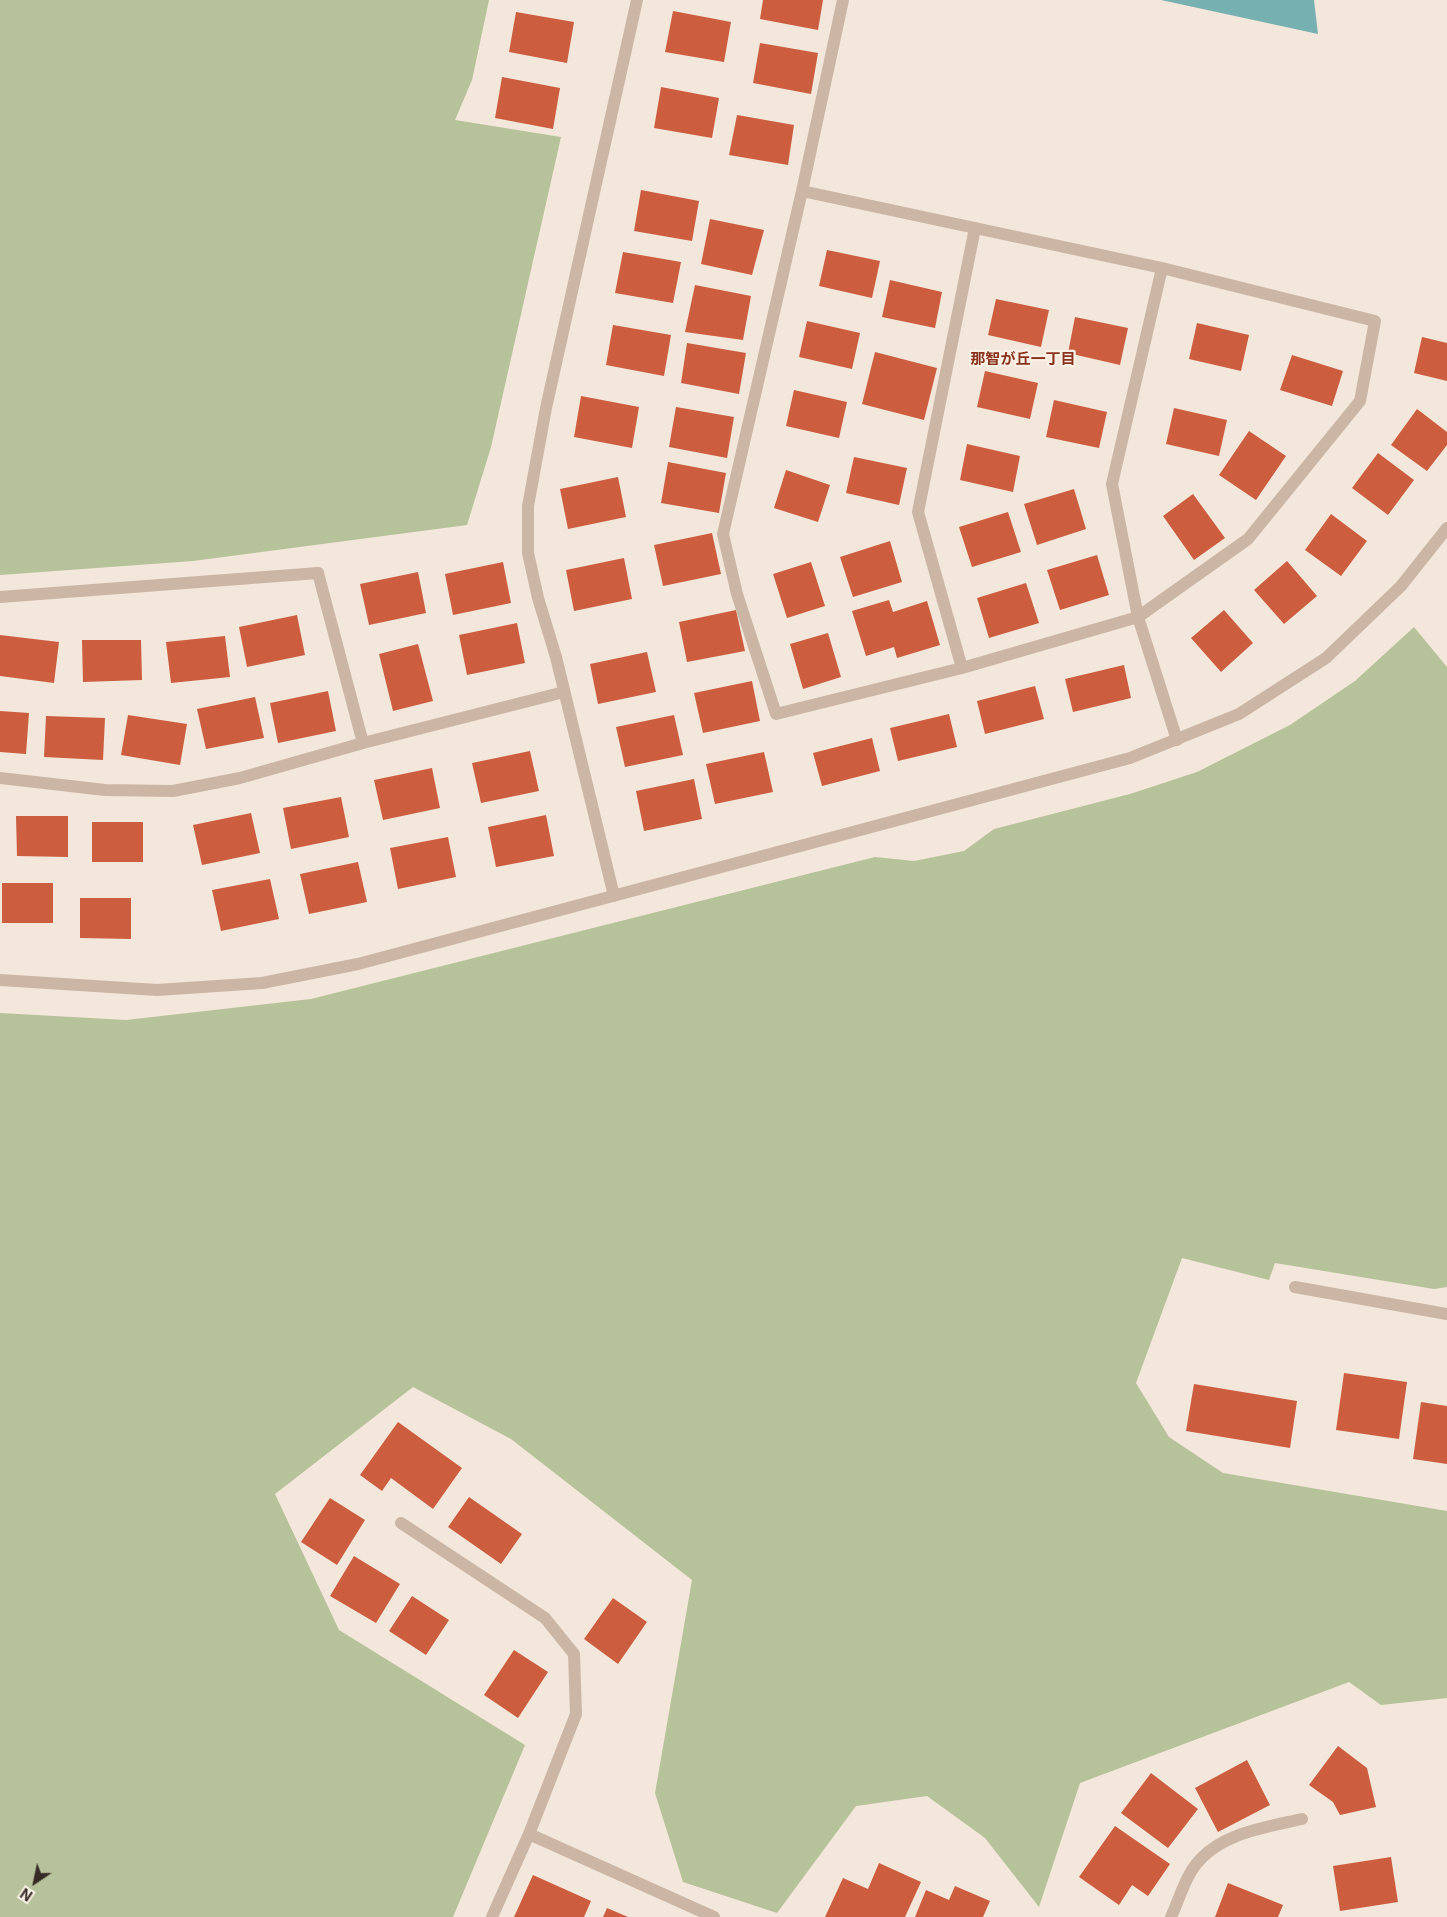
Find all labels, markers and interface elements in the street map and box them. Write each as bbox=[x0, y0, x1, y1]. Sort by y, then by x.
district label: 那智が丘一丁目 bbox=[971, 350, 1075, 368]
north arrow bbox=[10, 1857, 60, 1907]
text: N bbox=[17, 1885, 36, 1905]

